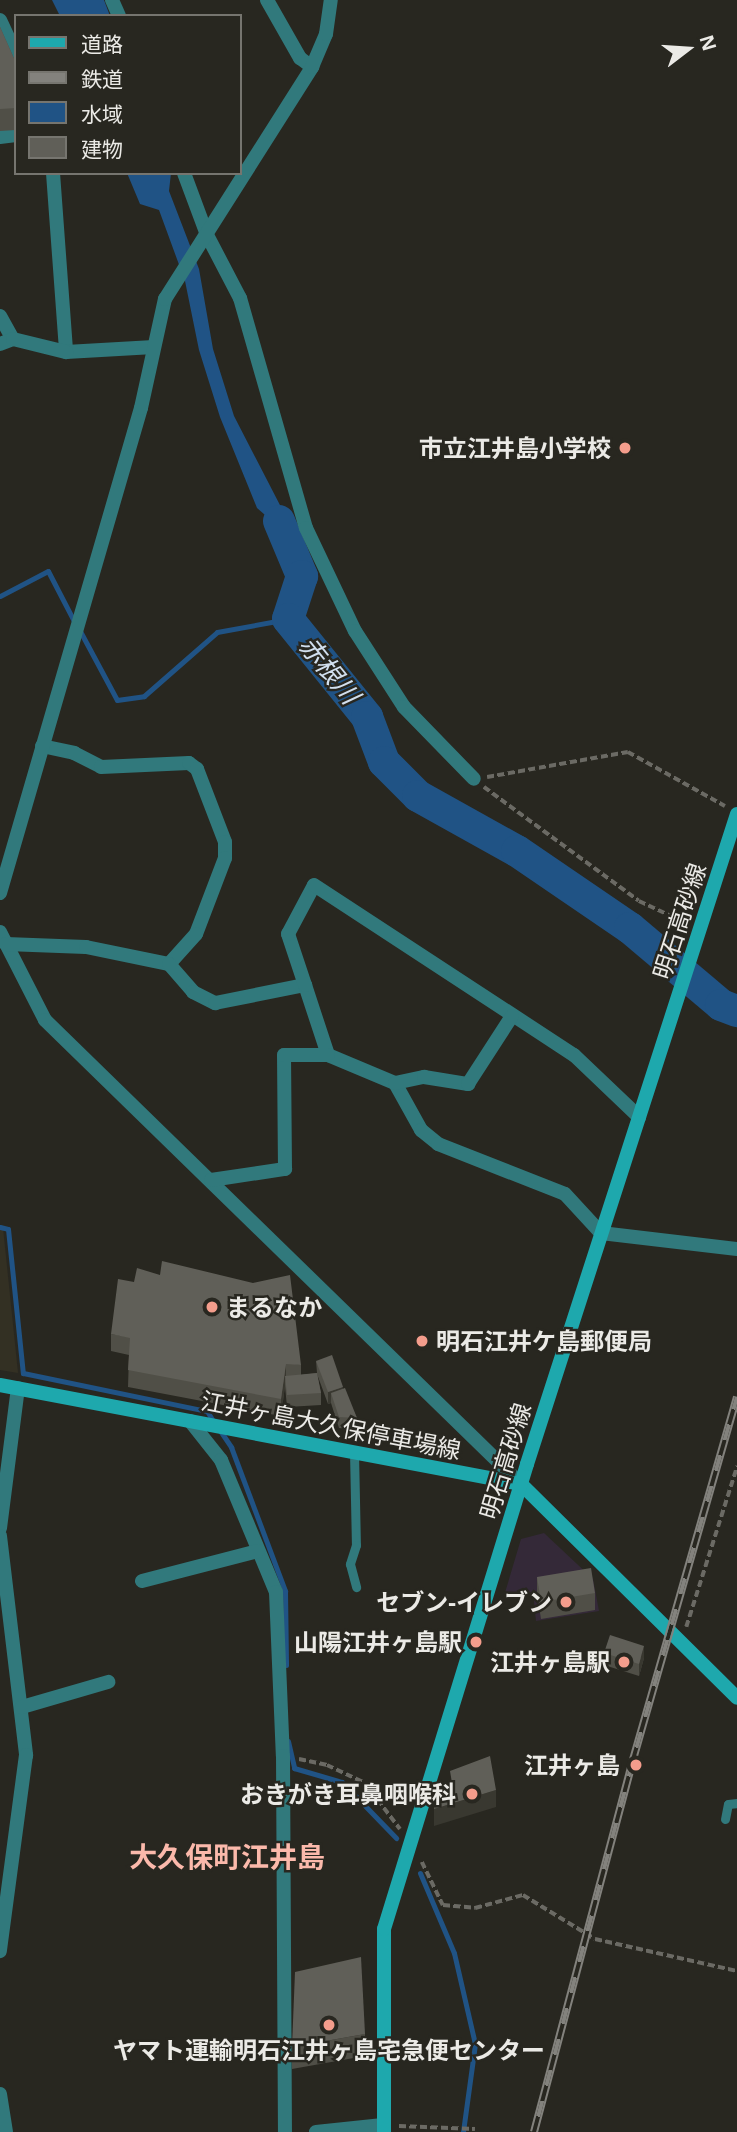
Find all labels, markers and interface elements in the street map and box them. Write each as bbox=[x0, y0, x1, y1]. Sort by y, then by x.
legend bbox=[14, 14, 242, 175]
north arrow bbox=[653, 14, 723, 84]
text: 道路 bbox=[81, 30, 123, 58]
text: N bbox=[693, 32, 723, 54]
text: 鉄道 bbox=[81, 65, 123, 93]
text: 水域 bbox=[81, 100, 123, 128]
text: 建物 bbox=[81, 135, 123, 163]
place label: 市立江井島小学校 bbox=[419, 434, 611, 462]
marker: 市立江井島小学校 bbox=[617, 440, 633, 456]
water label: 赤根川 bbox=[292, 630, 366, 710]
street label: 明石高砂線 bbox=[647, 859, 711, 983]
place label: まるなか bbox=[226, 1293, 322, 1321]
marker: まるなか bbox=[204, 1299, 220, 1315]
place label: 明石江井ケ島郵便局 bbox=[436, 1327, 652, 1355]
marker: 明石江井ケ島郵便局 bbox=[414, 1333, 430, 1349]
street label: 江井ヶ島大久保停車場線 bbox=[199, 1386, 463, 1464]
street label: 明石高砂線 bbox=[474, 1399, 536, 1523]
place label: セブン-イレブン bbox=[376, 1588, 552, 1616]
marker: セブン-イレブン bbox=[558, 1594, 574, 1610]
place label: 山陽江井ヶ島駅 bbox=[294, 1628, 462, 1656]
marker: 山陽江井ヶ島駅 bbox=[468, 1634, 484, 1650]
place label: 江井ヶ島駅 bbox=[490, 1648, 610, 1676]
marker: 江井ヶ島駅 bbox=[616, 1654, 632, 1670]
place label: 江井ヶ島 bbox=[524, 1751, 620, 1779]
marker: 江井ヶ島 bbox=[626, 1755, 646, 1775]
place label: おきがき耳鼻咽喉科 bbox=[240, 1780, 456, 1808]
marker: おきがき耳鼻咽喉科 bbox=[462, 1784, 482, 1804]
district label: 大久保町江井島 bbox=[129, 1839, 325, 1873]
marker: ヤマト運輸明石江井ヶ島宅急便センター bbox=[321, 2017, 337, 2033]
place label: ヤマト運輸明石江井ヶ島宅急便センター bbox=[113, 2036, 545, 2064]

